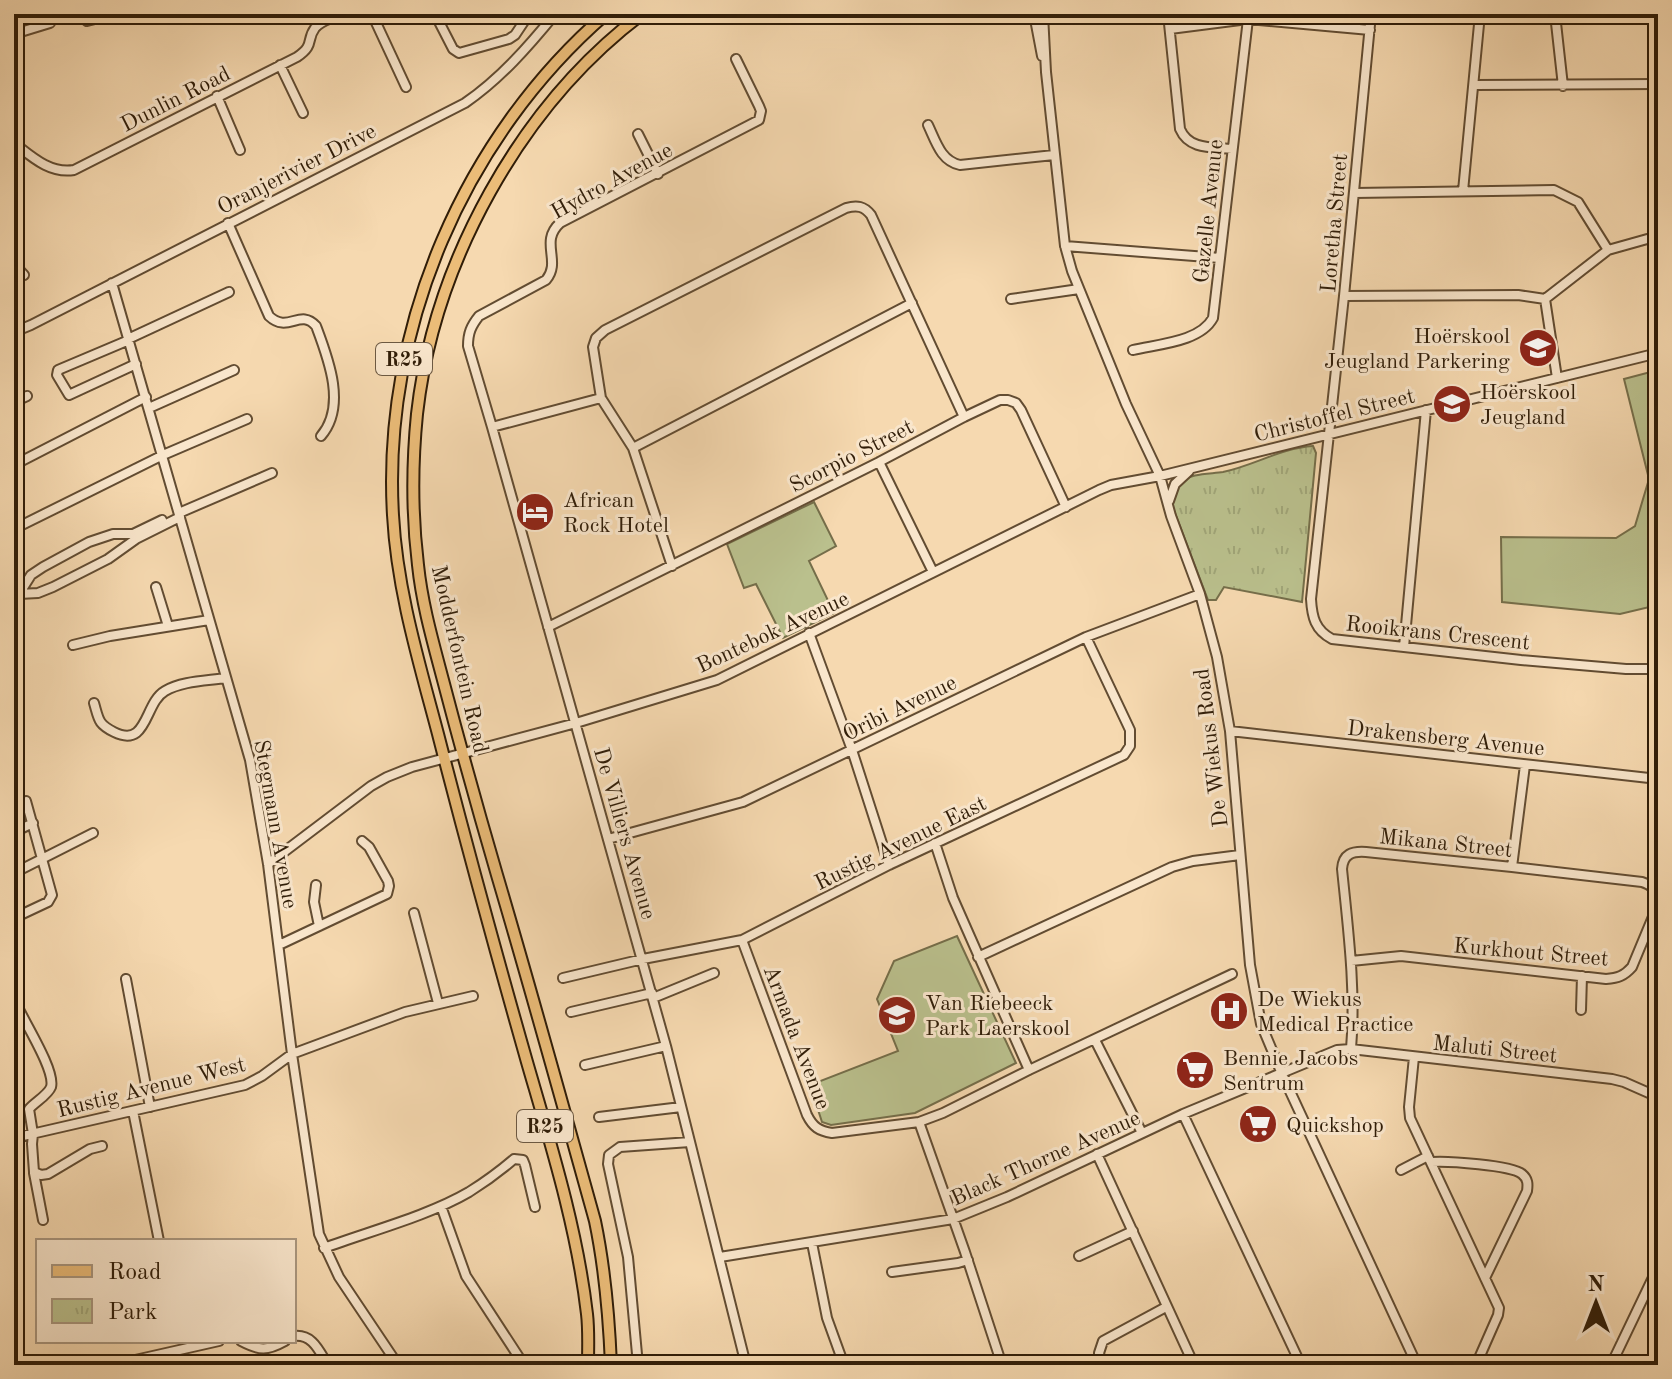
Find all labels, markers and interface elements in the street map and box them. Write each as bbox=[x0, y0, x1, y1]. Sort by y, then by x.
street label: Dunlin Road bbox=[118, 63, 234, 137]
street label: Oranjerivier Drive bbox=[214, 120, 380, 219]
street label: Gazelle Avenue bbox=[1190, 138, 1227, 284]
street label: Hydro Avenue bbox=[547, 139, 677, 224]
street label: Loretha Street bbox=[1318, 153, 1352, 294]
place label: Hoërskool Jeugland Parkering bbox=[1324, 326, 1510, 373]
school or university icon: Hoërskool Jeugland Parkering bbox=[1517, 327, 1559, 369]
road number: R25 bbox=[376, 343, 432, 375]
place label: Hoërskool Jeugland bbox=[1480, 382, 1576, 429]
school or university icon: Hoërskool Jeugland bbox=[1431, 383, 1473, 425]
street label: Christoffel Street bbox=[1252, 385, 1417, 447]
street label: Scorpio Street bbox=[786, 416, 917, 497]
place label: African Rock Hotel bbox=[563, 490, 669, 537]
hotel icon: African Rock Hotel bbox=[514, 491, 556, 533]
street label: Modderfontein Road bbox=[427, 563, 491, 756]
street label: Bontebok Avenue bbox=[693, 588, 852, 678]
street label: Rooikrans Crescent bbox=[1345, 613, 1531, 655]
street label: De Wiekus Road bbox=[1191, 667, 1233, 828]
street label: Oribi Avenue bbox=[840, 672, 960, 746]
street label: Drakensberg Avenue bbox=[1346, 718, 1546, 760]
street label: Stegmann Avenue bbox=[249, 738, 301, 911]
street label: De Villiers Avenue bbox=[589, 745, 659, 922]
street label: Rustig Avenue East bbox=[812, 793, 990, 895]
street label: Mikana Street bbox=[1378, 826, 1514, 862]
street label: Kurkhout Street bbox=[1452, 935, 1609, 971]
street label: Armada Avenue bbox=[759, 963, 834, 1113]
place label: De Wiekus Medical Practice bbox=[1257, 989, 1413, 1036]
hospital icon: De Wiekus Medical Practice bbox=[1208, 990, 1250, 1032]
place label: Van Riebeeck Park Laerskool bbox=[925, 993, 1070, 1040]
school or university icon: Van Riebeeck Park Laerskool bbox=[876, 994, 918, 1036]
street label: Maluti Street bbox=[1431, 1033, 1558, 1067]
place label: Bennie Jacobs Sentrum bbox=[1223, 1048, 1358, 1095]
supermarket icon: Bennie Jacobs Sentrum bbox=[1174, 1049, 1216, 1091]
street label: Rustig Avenue West bbox=[55, 1054, 248, 1122]
supermarket icon: Quickshop bbox=[1237, 1103, 1279, 1145]
street label: Black Thorne Avenue bbox=[948, 1107, 1144, 1211]
road number: R25 bbox=[517, 1110, 573, 1142]
place label: Quickshop bbox=[1286, 1115, 1384, 1137]
legend bbox=[36, 1239, 296, 1343]
text: Road bbox=[108, 1261, 161, 1285]
north arrow bbox=[1556, 1263, 1636, 1343]
text: N bbox=[1588, 1274, 1605, 1296]
text: Park bbox=[108, 1301, 157, 1325]

